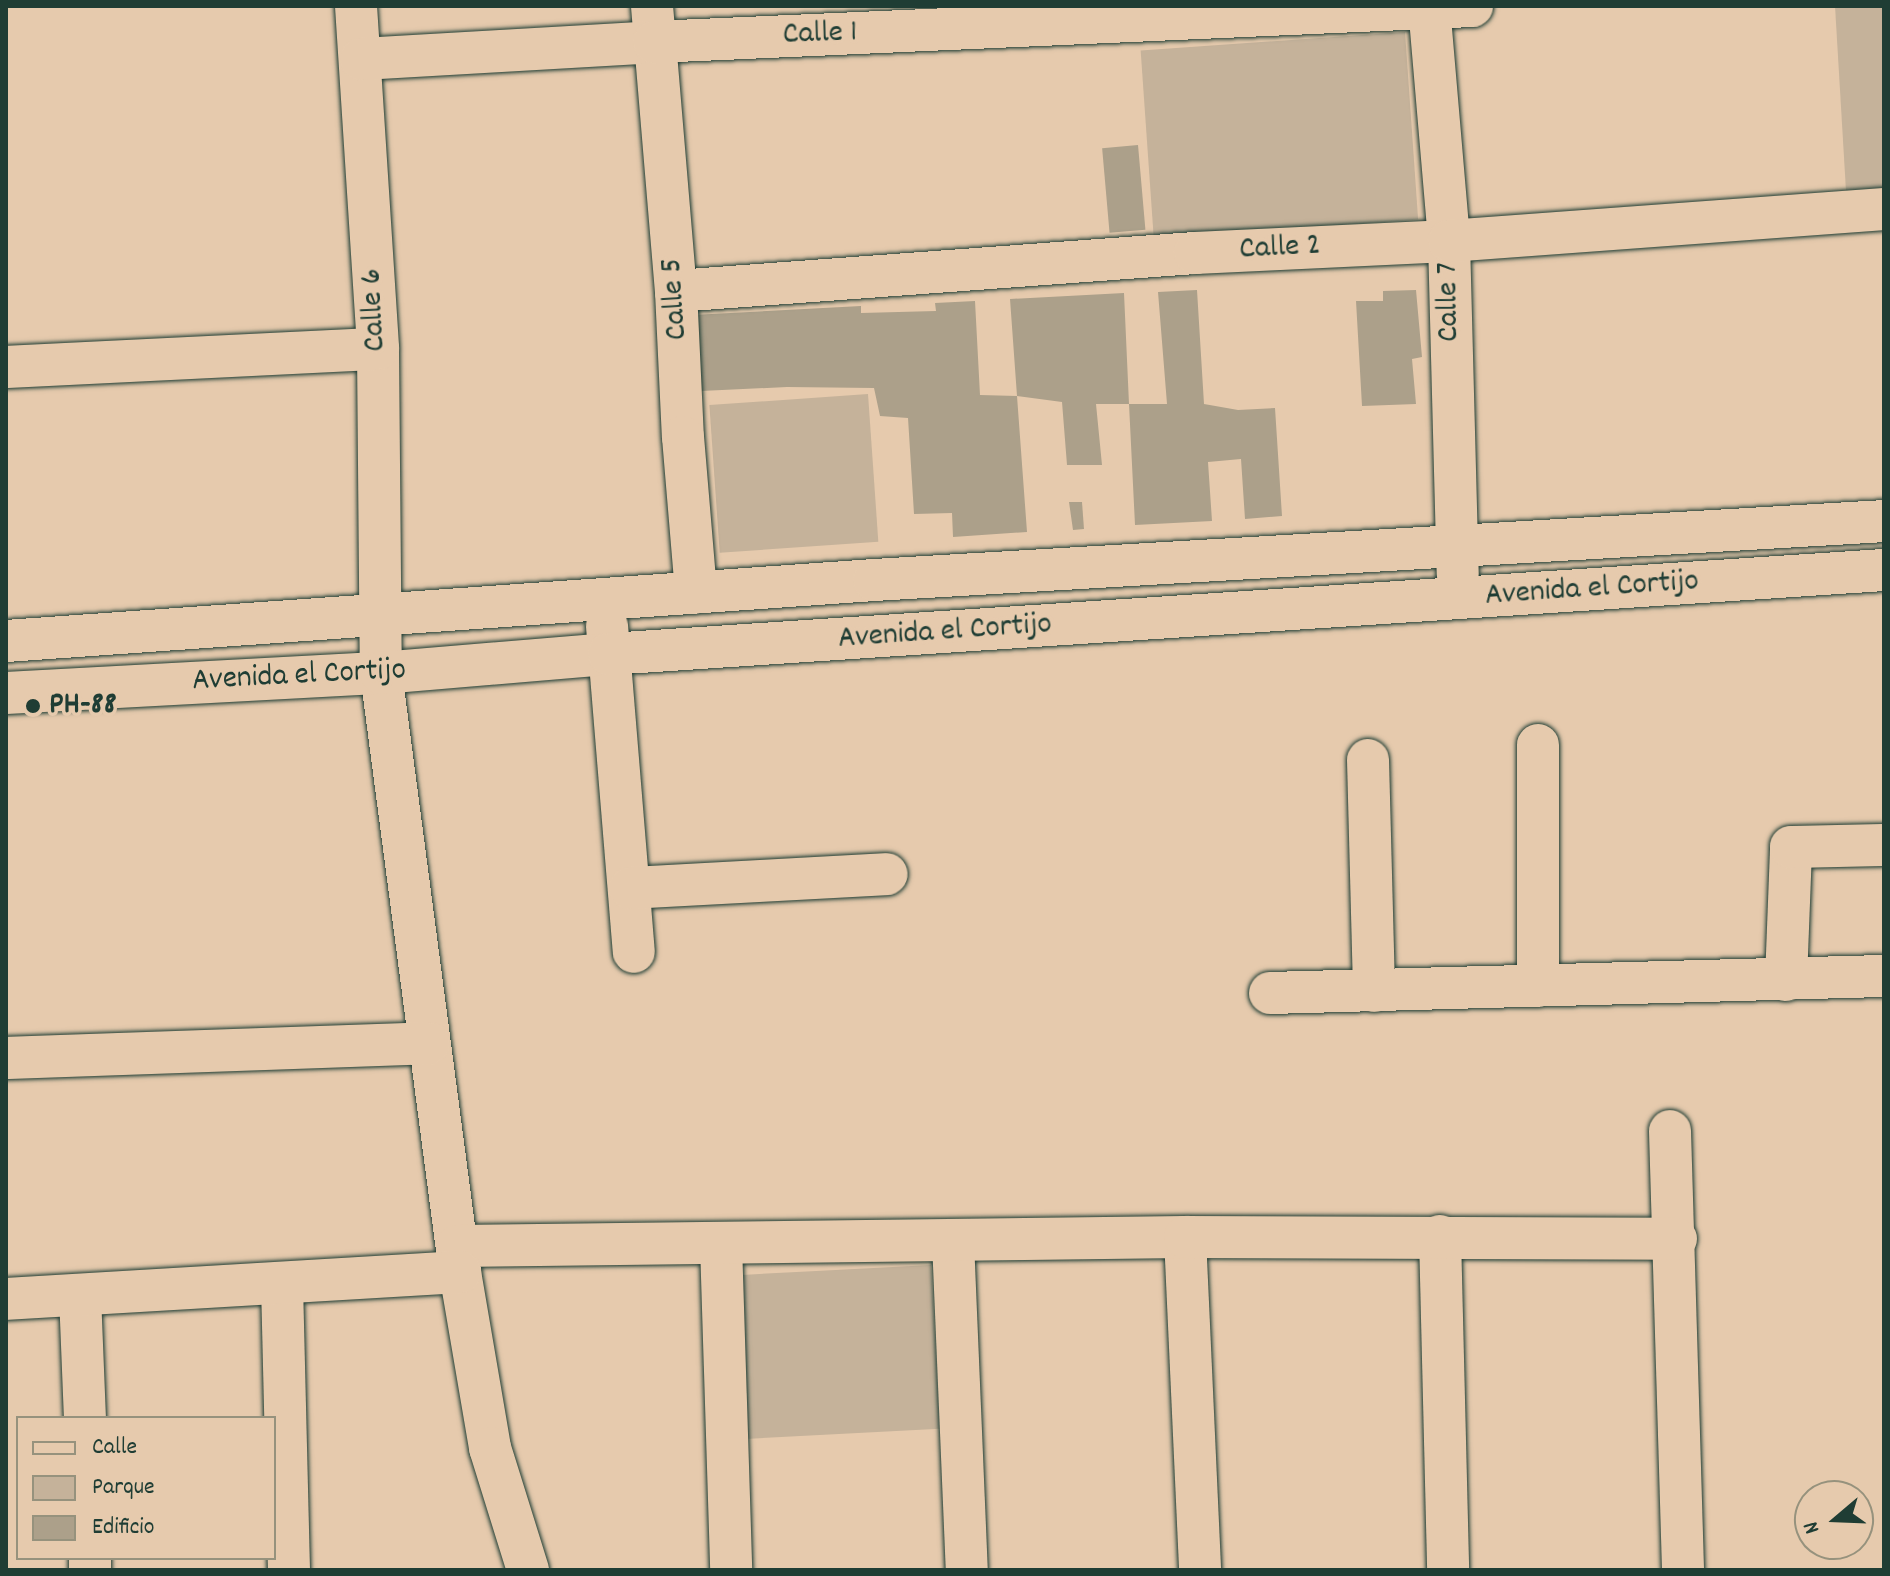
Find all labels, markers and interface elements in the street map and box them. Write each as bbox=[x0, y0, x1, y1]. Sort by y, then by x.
street label: Calle 1 bbox=[782, 15, 858, 55]
street label: Calle 2 bbox=[1238, 228, 1322, 270]
street label: Calle 5 bbox=[654, 257, 698, 341]
street label: Calle 7 bbox=[1430, 262, 1470, 342]
street label: Calle 6 bbox=[354, 267, 396, 353]
street label: Avenida el Cortijo bbox=[1484, 563, 1700, 617]
street label: Avenida el Cortijo bbox=[837, 606, 1053, 660]
street label: Avenida el Cortijo bbox=[191, 652, 407, 702]
place label: PH-88 bbox=[49, 687, 117, 725]
marker: PH-88 bbox=[24, 697, 42, 715]
legend bbox=[16, 1416, 276, 1560]
text: Calle bbox=[92, 1431, 137, 1465]
text: Parque bbox=[92, 1471, 155, 1505]
north arrow bbox=[1794, 1480, 1874, 1560]
text: Edificio bbox=[92, 1511, 154, 1545]
text: N bbox=[1796, 1517, 1829, 1538]

